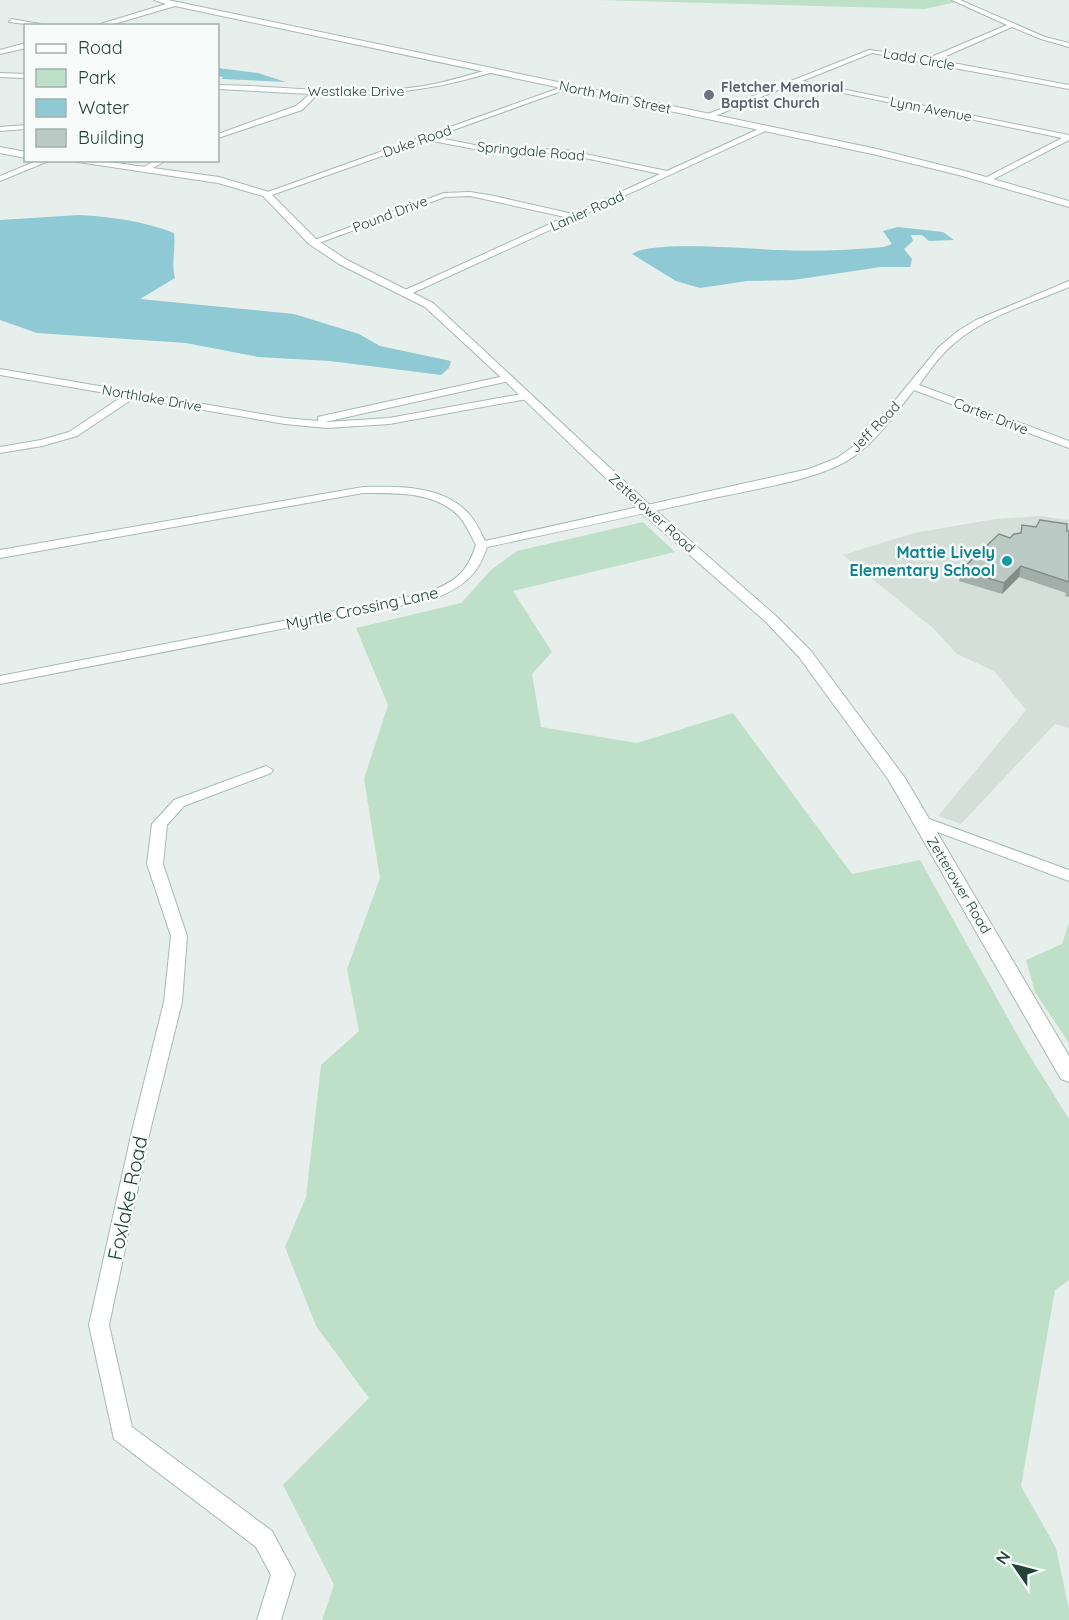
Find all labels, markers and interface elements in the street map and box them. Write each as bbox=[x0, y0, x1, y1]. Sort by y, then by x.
legend bbox=[24, 24, 219, 162]
text: Road bbox=[78, 36, 123, 59]
street label: Ladd Circle bbox=[882, 44, 956, 74]
text: Park bbox=[78, 66, 116, 89]
street label: North Main Street bbox=[557, 76, 673, 118]
place label: Fletcher Memorial Baptist Church bbox=[721, 78, 844, 112]
street label: Westlake Drive bbox=[308, 82, 405, 100]
marker: Fletcher Memorial Baptist Church bbox=[702, 88, 716, 102]
street label: Lynn Avenue bbox=[889, 92, 974, 126]
text: Water bbox=[78, 96, 129, 119]
street label: Duke Road bbox=[380, 121, 454, 161]
text: Building bbox=[78, 126, 144, 149]
street label: Springdale Road bbox=[477, 137, 585, 165]
street label: Lanier Road bbox=[547, 187, 627, 235]
street label: Pound Drive bbox=[350, 191, 430, 237]
street label: Northlake Drive bbox=[101, 380, 203, 416]
street label: Carter Drive bbox=[951, 394, 1031, 439]
street label: Jeff Road bbox=[846, 398, 904, 456]
street label: Zetterower Road bbox=[605, 469, 699, 557]
place label: Mattie Lively Elementary School bbox=[850, 542, 995, 580]
marker: Mattie Lively Elementary School bbox=[1000, 554, 1014, 568]
street label: Myrtle Crossing Lane bbox=[284, 582, 440, 634]
street label: Zetterower Road bbox=[923, 833, 995, 937]
street label: Foxlake Road bbox=[102, 1134, 152, 1262]
north arrow bbox=[985, 1536, 1045, 1596]
text: N bbox=[991, 1547, 1014, 1568]

